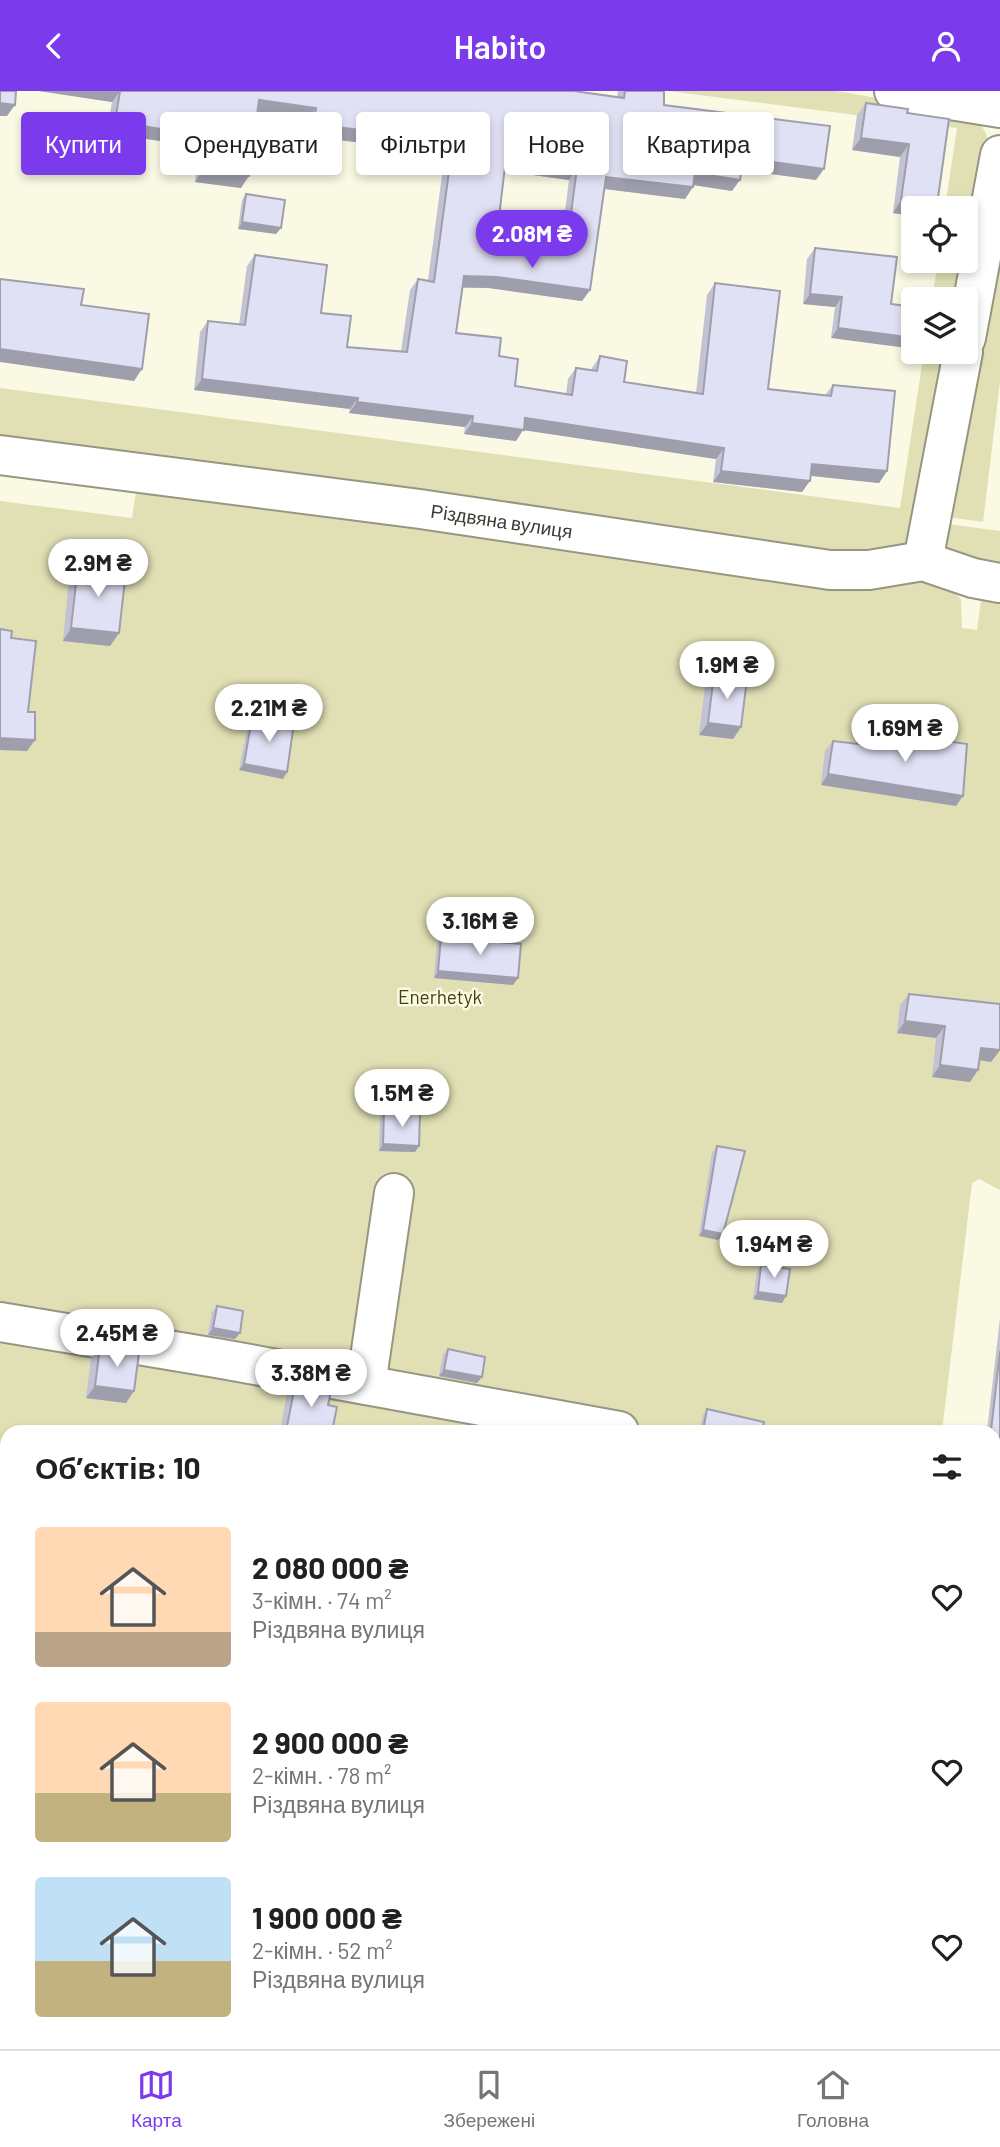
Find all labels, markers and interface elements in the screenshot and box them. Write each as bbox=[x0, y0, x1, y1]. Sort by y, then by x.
icon: back bbox=[35, 27, 73, 65]
text: Habito bbox=[454, 27, 546, 65]
icon: person bbox=[927, 27, 965, 65]
chip: Купити bbox=[21, 112, 146, 175]
chip: Орендувати bbox=[160, 112, 342, 175]
chip: Фільтри bbox=[356, 112, 490, 175]
chip: Нове bbox=[504, 112, 609, 175]
chip: Квартира bbox=[623, 112, 774, 175]
map controls bbox=[901, 196, 978, 364]
button: locate bbox=[901, 196, 978, 273]
pin: 2.08M ₴ bbox=[467, 211, 597, 270]
text: 2.08M ₴ bbox=[492, 219, 572, 247]
button: layers bbox=[901, 287, 978, 364]
street label: Різдвяна вулиця bbox=[429, 499, 574, 543]
pin: 2.9M ₴ bbox=[41, 539, 155, 599]
text: 2.9M ₴ bbox=[64, 548, 132, 576]
pin: 1.9M ₴ bbox=[670, 641, 784, 701]
text: 1.9M ₴ bbox=[696, 650, 758, 678]
pin: 2.21M ₴ bbox=[204, 685, 334, 744]
text: 2.21M ₴ bbox=[231, 693, 307, 721]
pin: 1.69M ₴ bbox=[840, 705, 970, 764]
text: 1.69M ₴ bbox=[867, 713, 943, 741]
pin: 3.16M ₴ bbox=[415, 897, 545, 957]
text: 3.16M ₴ bbox=[442, 906, 518, 934]
park label: Enerhetyk bbox=[398, 985, 482, 1008]
pin: 1.5M ₴ bbox=[345, 1069, 459, 1129]
text: 1.5M ₴ bbox=[370, 1078, 434, 1106]
pin: 1.94M ₴ bbox=[709, 1221, 839, 1280]
text: 1.94M ₴ bbox=[736, 1229, 812, 1257]
pin: 2.45M ₴ bbox=[52, 1309, 182, 1369]
text: 2.45M ₴ bbox=[76, 1318, 158, 1346]
pin: 3.38M ₴ bbox=[246, 1349, 376, 1409]
text: 3.38M ₴ bbox=[271, 1358, 351, 1386]
icon: filters bbox=[928, 1448, 966, 1486]
text: Об’єктів: 10 bbox=[35, 1449, 201, 1485]
text: 2 080 000 ₴ bbox=[252, 1549, 409, 1585]
icon: home bbox=[91, 1555, 175, 1639]
icon: heart bbox=[928, 1578, 966, 1616]
text: 3-кімн. · 74 m² bbox=[252, 1586, 392, 1614]
text: Різдвяна вулиця bbox=[252, 1615, 425, 1643]
text: 2 900 000 ₴ bbox=[252, 1724, 408, 1760]
icon: home bbox=[91, 1730, 175, 1814]
icon: heart bbox=[928, 1753, 966, 1791]
text: 2-кімн. · 78 m² bbox=[252, 1761, 391, 1789]
text: Різдвяна вулиця bbox=[252, 1790, 425, 1818]
text: 1 900 000 ₴ bbox=[252, 1899, 402, 1935]
icon: home bbox=[91, 1905, 175, 1989]
icon: heart bbox=[928, 1928, 966, 1966]
text: 2-кімн. · 52 m² bbox=[252, 1936, 393, 1964]
text: Різдвяна вулиця bbox=[252, 1965, 425, 1993]
tab: Карта bbox=[131, 2066, 182, 2132]
tab: Збережені bbox=[444, 2066, 535, 2132]
tab: Головна bbox=[797, 2066, 869, 2132]

